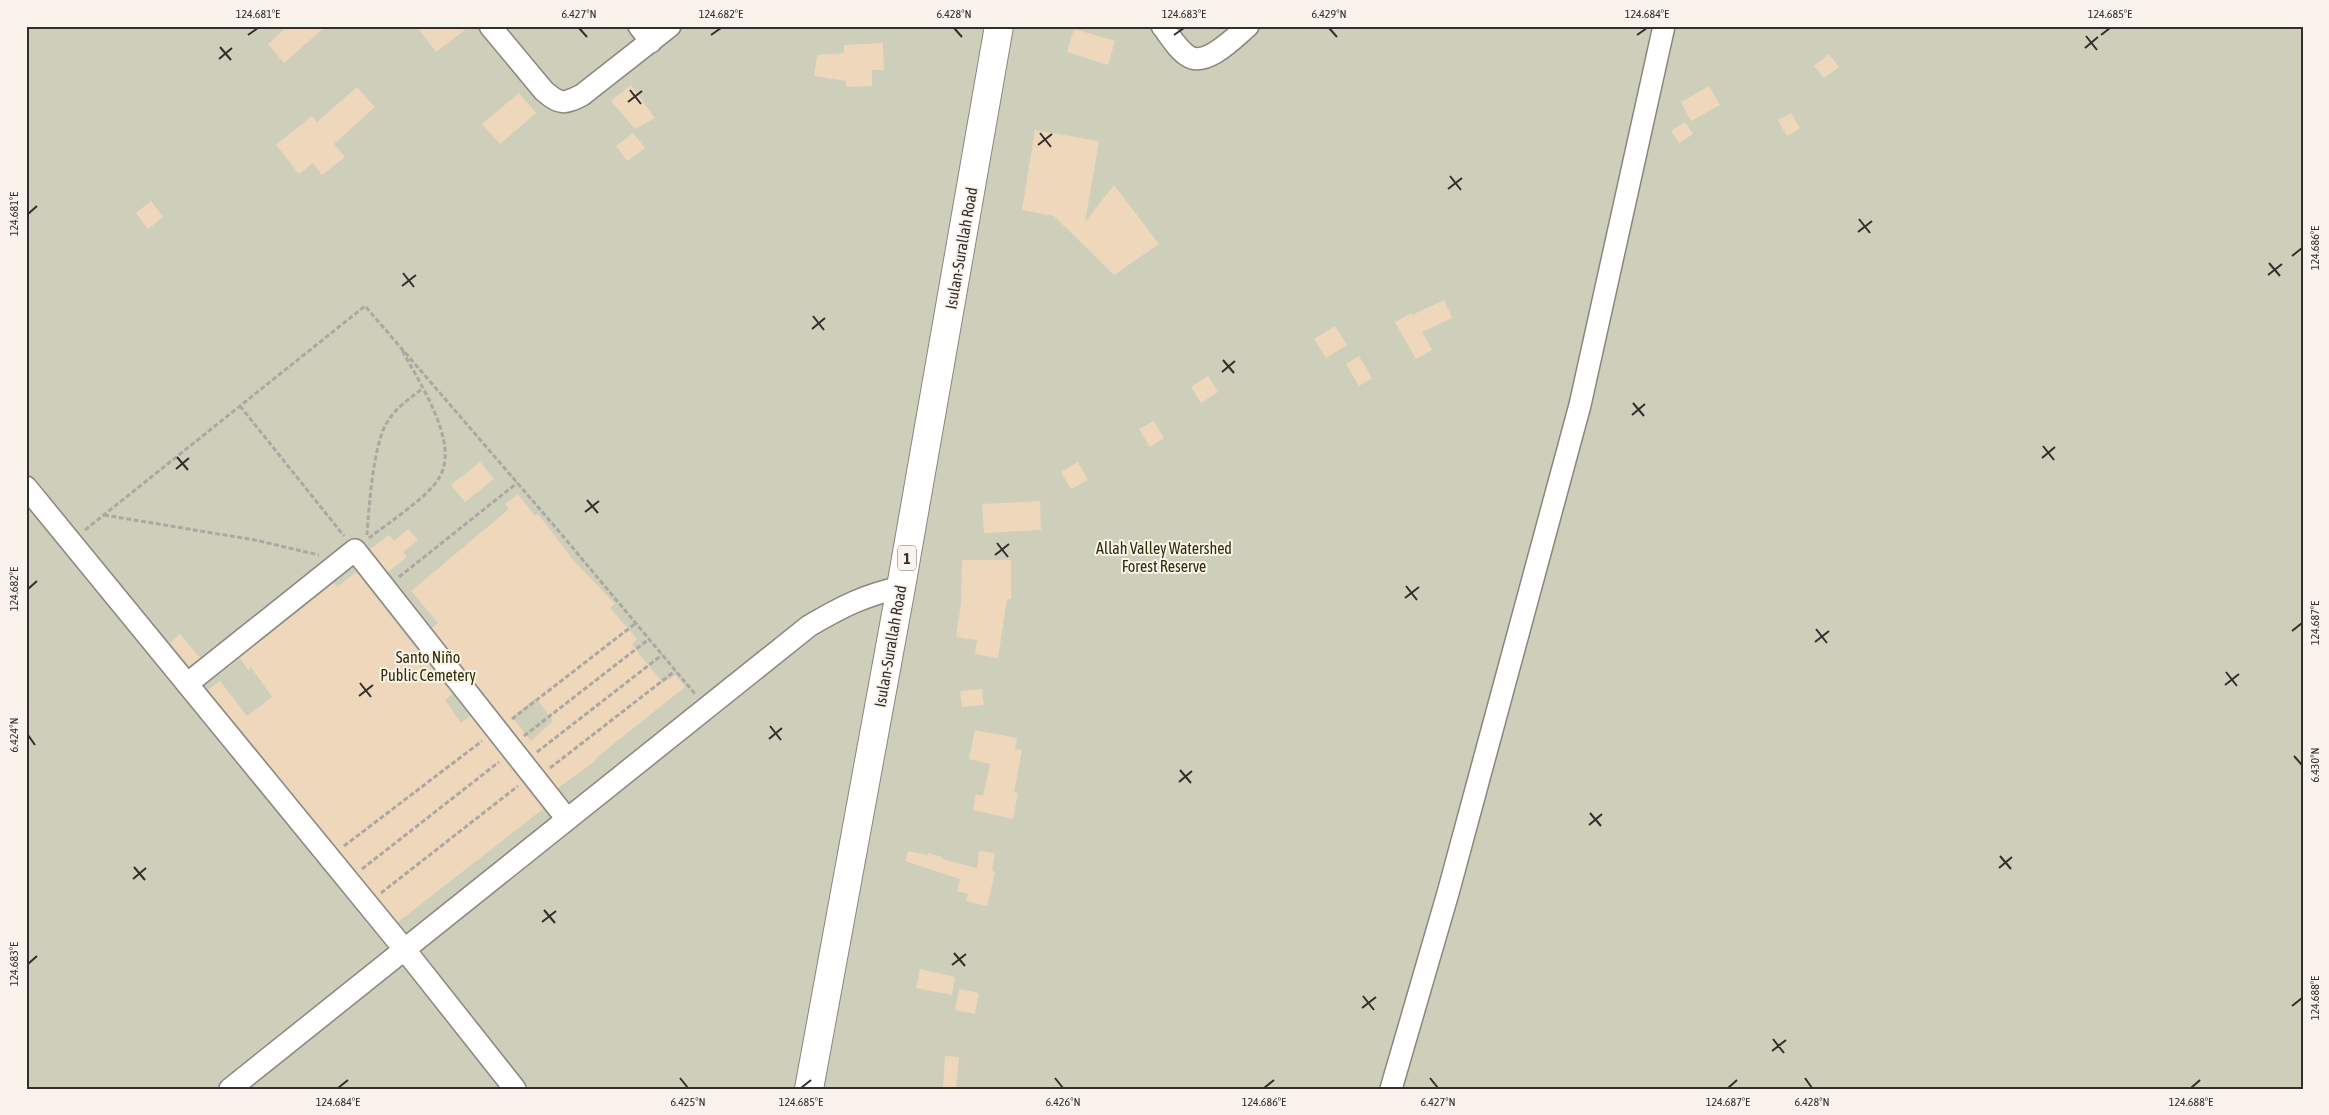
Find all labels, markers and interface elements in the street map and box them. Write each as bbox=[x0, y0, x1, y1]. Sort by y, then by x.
text: 124.681°E bbox=[236, 7, 280, 21]
text: 6.427°N bbox=[561, 7, 597, 21]
text: 124.682°E bbox=[699, 7, 743, 21]
text: 6.428°N bbox=[936, 7, 972, 21]
text: 124.683°E bbox=[1162, 7, 1206, 21]
text: 6.429°N bbox=[1311, 7, 1347, 21]
text: 124.684°E bbox=[1625, 7, 1669, 21]
text: 124.685°E bbox=[2088, 7, 2132, 21]
street label: Isulan-Surallah Road bbox=[941, 186, 981, 310]
text: 124.681°E bbox=[7, 192, 21, 236]
text: 124.686°E bbox=[2308, 226, 2322, 270]
park label: Allah Valley Watershed Forest Reserve bbox=[1096, 539, 1232, 575]
road number: 1 bbox=[898, 546, 916, 570]
text: 124.682°E bbox=[7, 567, 21, 611]
street label: Isulan-Surallah Road bbox=[870, 584, 910, 708]
text: 124.687°E bbox=[2308, 601, 2322, 645]
park label: Santo Niño Public Cemetery bbox=[380, 648, 476, 685]
text: 6.424°N bbox=[7, 717, 21, 753]
text: 6.430°N bbox=[2308, 747, 2322, 783]
text: 124.683°E bbox=[7, 942, 21, 986]
text: 124.688°E bbox=[2308, 976, 2322, 1020]
text: 124.684°E bbox=[316, 1095, 360, 1109]
text: 6.425°N bbox=[670, 1095, 706, 1109]
text: 124.685°E bbox=[779, 1095, 823, 1109]
text: 6.426°N bbox=[1045, 1095, 1081, 1109]
text: 124.686°E bbox=[1242, 1095, 1286, 1109]
text: 6.427°N bbox=[1420, 1095, 1456, 1109]
text: 124.687°E bbox=[1706, 1095, 1750, 1109]
text: 6.428°N bbox=[1794, 1095, 1830, 1109]
text: 124.688°E bbox=[2169, 1095, 2213, 1109]

